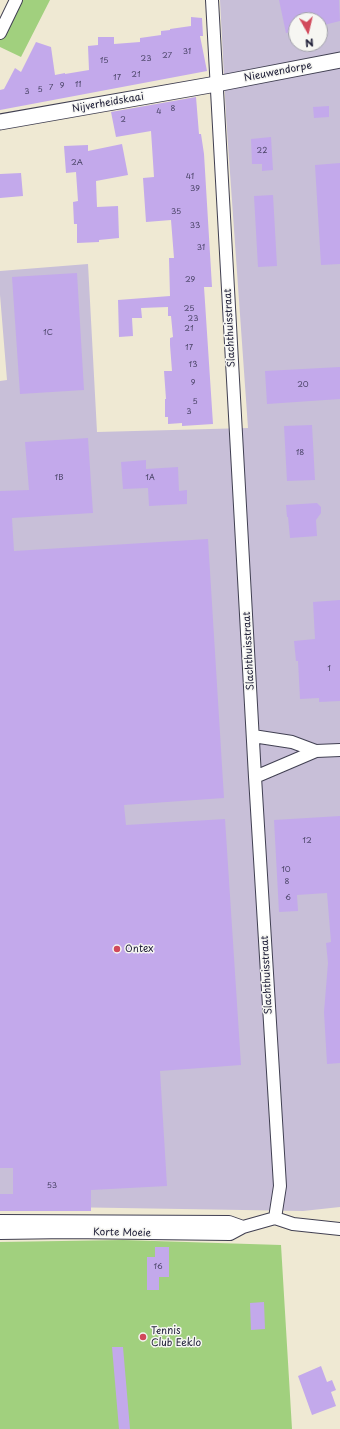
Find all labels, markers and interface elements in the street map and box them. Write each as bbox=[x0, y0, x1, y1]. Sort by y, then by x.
north arrow bbox=[288, 12, 328, 52]
text: N bbox=[304, 34, 315, 52]
house number: 31 bbox=[183, 47, 191, 57]
house number: 27 bbox=[162, 51, 172, 61]
house number: 23 bbox=[141, 54, 151, 64]
house number: 15 bbox=[100, 56, 108, 66]
street label: Nieuwendorpe bbox=[243, 60, 313, 84]
house number: 21 bbox=[131, 70, 141, 80]
house number: 17 bbox=[113, 73, 121, 83]
house number: 11 bbox=[75, 80, 81, 90]
house number: 9 bbox=[60, 81, 64, 91]
house number: 7 bbox=[49, 83, 53, 93]
house number: 5 bbox=[37, 85, 43, 95]
house number: 3 bbox=[24, 87, 30, 97]
street label: Nijverheidskaai bbox=[71, 91, 145, 115]
house number: 8 bbox=[171, 104, 175, 114]
house number: 4 bbox=[156, 107, 162, 117]
house number: 2 bbox=[120, 115, 126, 125]
house number: 22 bbox=[257, 146, 267, 156]
house number: 2A bbox=[71, 158, 83, 168]
house number: 41 bbox=[186, 172, 194, 182]
house number: 39 bbox=[190, 184, 200, 194]
house number: 35 bbox=[171, 207, 181, 217]
house number: 33 bbox=[190, 221, 200, 231]
house number: 31 bbox=[197, 243, 205, 253]
house number: 29 bbox=[185, 275, 195, 285]
street label: Slachthuisstraat bbox=[222, 288, 238, 368]
house number: 25 bbox=[184, 304, 194, 314]
house number: 23 bbox=[188, 314, 198, 324]
house number: 21 bbox=[184, 324, 194, 334]
house number: 1C bbox=[43, 328, 53, 338]
house number: 17 bbox=[185, 343, 193, 353]
house number: 13 bbox=[189, 360, 197, 370]
house number: 9 bbox=[191, 378, 195, 388]
house number: 20 bbox=[297, 380, 309, 390]
house number: 5 bbox=[192, 397, 198, 407]
house number: 3 bbox=[186, 407, 192, 417]
house number: 18 bbox=[296, 448, 304, 458]
house number: 1B bbox=[55, 473, 63, 483]
house number: 1A bbox=[145, 473, 155, 483]
street label: Slachthuisstraat bbox=[241, 611, 257, 691]
house number: 1 bbox=[327, 664, 331, 674]
house number: 12 bbox=[302, 836, 312, 846]
house number: 10 bbox=[281, 865, 291, 875]
house number: 8 bbox=[285, 877, 289, 887]
house number: 6 bbox=[285, 893, 291, 903]
street label: Slachthuisstraat bbox=[259, 935, 275, 1015]
place label: Ontex bbox=[125, 943, 154, 955]
marker: Ontex bbox=[112, 944, 122, 954]
house number: 53 bbox=[47, 1181, 57, 1191]
street label: Korte Moeie bbox=[93, 1226, 151, 1240]
house number: 16 bbox=[153, 1262, 163, 1272]
place label: Tennis Club Eeklo bbox=[151, 1325, 201, 1348]
marker: Tennis Club Eeklo bbox=[138, 1332, 148, 1342]

